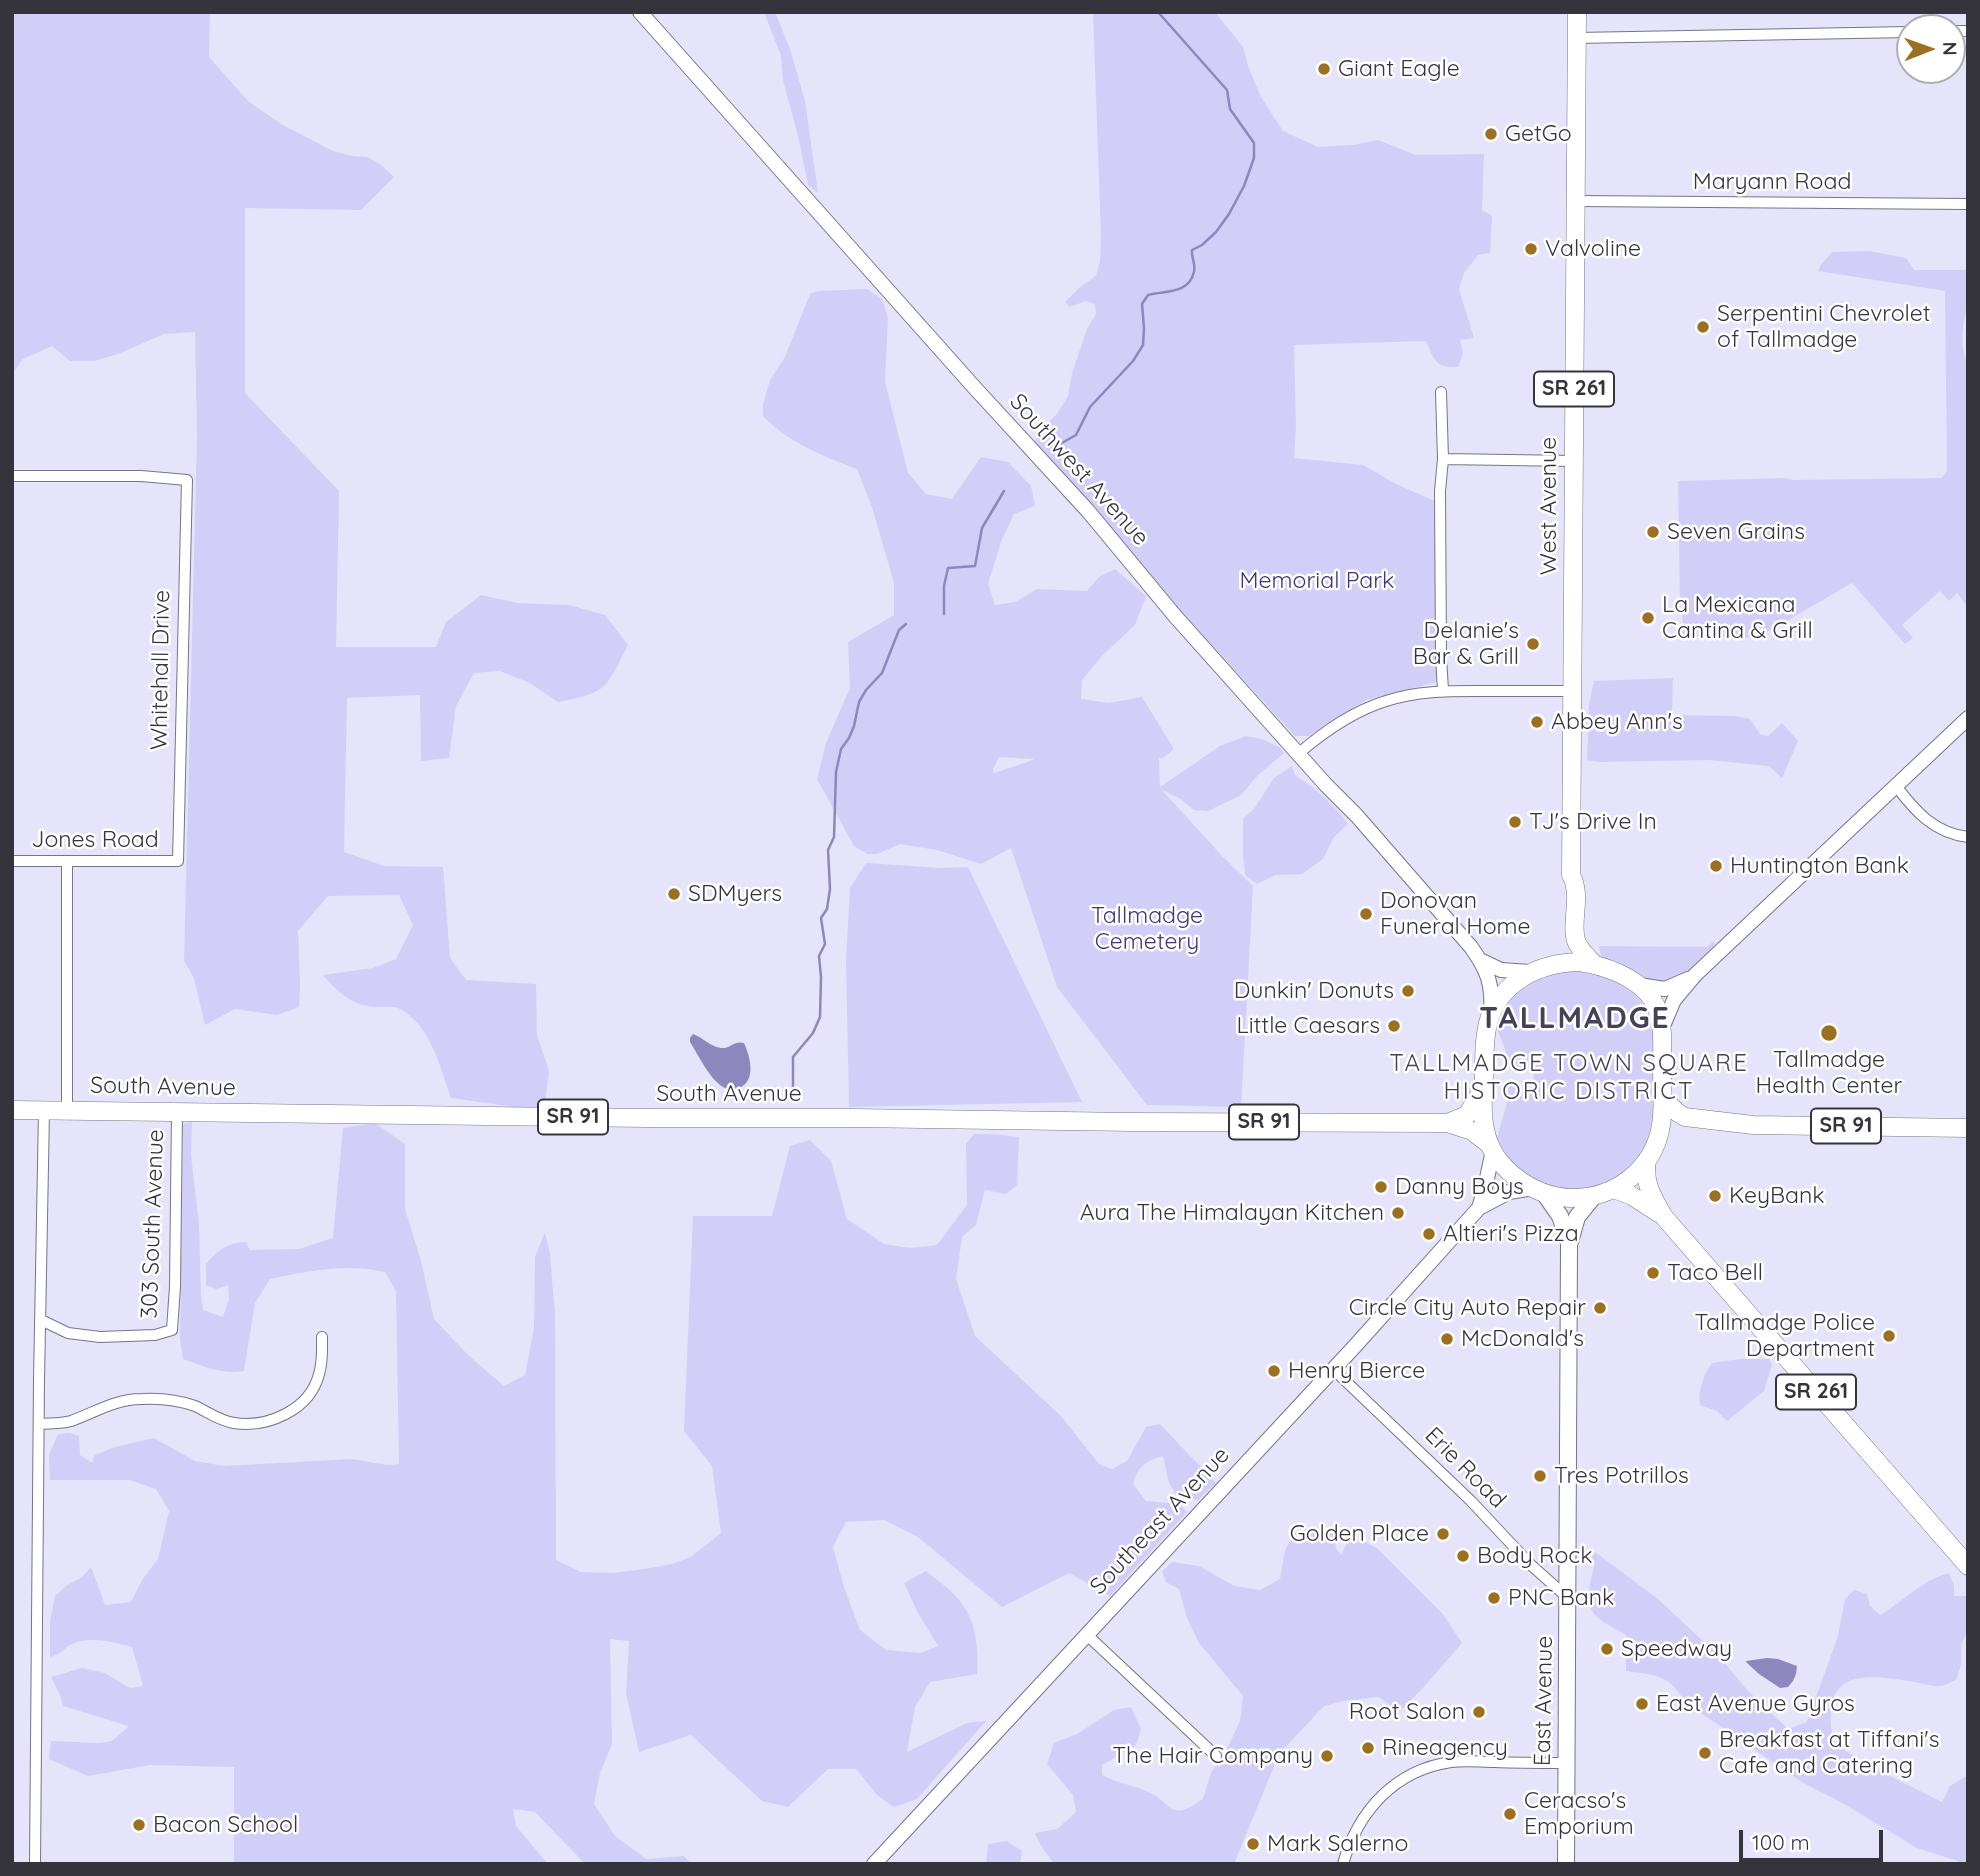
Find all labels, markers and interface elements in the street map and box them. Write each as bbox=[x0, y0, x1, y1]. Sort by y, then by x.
north arrow bbox=[1896, 14, 1966, 84]
text: N bbox=[1938, 41, 1962, 56]
place label: Giant Eagle bbox=[1338, 55, 1460, 83]
marker: Giant Eagle bbox=[1316, 61, 1332, 77]
place label: GetGo bbox=[1505, 120, 1572, 148]
marker: GetGo bbox=[1483, 126, 1499, 142]
street label: Maryann Road bbox=[1693, 168, 1851, 196]
place label: Valvoline bbox=[1545, 235, 1641, 263]
marker: Valvoline bbox=[1523, 241, 1539, 257]
place label: Serpentini Chevrolet of Tallmadge bbox=[1717, 300, 1930, 354]
marker: Serpentini Chevrolet of Tallmadge bbox=[1695, 319, 1711, 335]
road number: SR 261 bbox=[1534, 372, 1614, 406]
street label: Southwest Avenue bbox=[1004, 388, 1154, 552]
street label: West Avenue bbox=[1535, 437, 1563, 575]
place label: Seven Grains bbox=[1667, 518, 1805, 546]
marker: Seven Grains bbox=[1645, 524, 1661, 540]
park label: Memorial Park bbox=[1240, 567, 1394, 595]
street label: Whitehall Drive bbox=[146, 590, 176, 750]
place label: La Mexicana Cantina & Grill bbox=[1662, 591, 1813, 645]
marker: La Mexicana Cantina & Grill bbox=[1640, 610, 1656, 626]
place label: Delanie's Bar & Grill bbox=[1413, 617, 1519, 671]
marker: Delanie's Bar & Grill bbox=[1525, 636, 1541, 652]
place label: Abbey Ann's bbox=[1551, 708, 1683, 736]
marker: Abbey Ann's bbox=[1529, 714, 1545, 730]
place label: TJ's Drive In bbox=[1529, 808, 1657, 836]
marker: TJ's Drive In bbox=[1507, 814, 1523, 830]
street label: Jones Road bbox=[31, 826, 159, 854]
place label: Huntington Bank bbox=[1730, 852, 1909, 880]
marker: Huntington Bank bbox=[1708, 858, 1724, 874]
place label: SDMyers bbox=[688, 880, 782, 908]
marker: SDMyers bbox=[666, 886, 682, 902]
place label: Donovan Funeral Home bbox=[1380, 887, 1531, 941]
park label: Tallmadge Cemetery bbox=[1091, 902, 1203, 956]
marker: Donovan Funeral Home bbox=[1358, 906, 1374, 922]
place label: Dunkin' Donuts bbox=[1234, 977, 1394, 1005]
marker: Dunkin' Donuts bbox=[1400, 983, 1416, 999]
district label: TALLMADGE bbox=[1480, 1001, 1670, 1037]
place label: Little Caesars bbox=[1236, 1012, 1380, 1040]
marker: Little Caesars bbox=[1386, 1018, 1402, 1034]
marker: Tallmadge Health Center bbox=[1819, 1023, 1839, 1043]
place label: Tallmadge Health Center bbox=[1756, 1046, 1902, 1100]
district label: TALLMADGE TOWN SQUARE HISTORIC DISTRICT bbox=[1392, 1050, 1746, 1106]
street label: South Avenue bbox=[90, 1072, 236, 1102]
street label: South Avenue bbox=[656, 1080, 802, 1108]
road number: SR 91 bbox=[538, 1100, 608, 1134]
road number: SR 91 bbox=[1229, 1104, 1299, 1140]
road number: SR 91 bbox=[1811, 1108, 1881, 1144]
street label: 303 South Avenue bbox=[136, 1129, 170, 1319]
place label: Danny Boys bbox=[1395, 1173, 1524, 1201]
marker: Danny Boys bbox=[1373, 1179, 1389, 1195]
place label: KeyBank bbox=[1729, 1182, 1824, 1210]
marker: KeyBank bbox=[1707, 1188, 1723, 1204]
place label: Aura The Himalayan Kitchen bbox=[1080, 1199, 1384, 1227]
marker: Aura The Himalayan Kitchen bbox=[1390, 1205, 1406, 1221]
place label: Altieri's Pizza bbox=[1443, 1220, 1579, 1248]
marker: Altieri's Pizza bbox=[1421, 1226, 1437, 1242]
place label: Taco Bell bbox=[1667, 1259, 1763, 1287]
marker: Taco Bell bbox=[1645, 1265, 1661, 1281]
place label: Circle City Auto Repair bbox=[1349, 1294, 1586, 1322]
marker: Circle City Auto Repair bbox=[1592, 1300, 1608, 1316]
place label: Tallmadge Police Department bbox=[1694, 1309, 1875, 1363]
place label: McDonald's bbox=[1461, 1325, 1584, 1353]
marker: Tallmadge Police Department bbox=[1881, 1328, 1897, 1344]
marker: McDonald's bbox=[1439, 1331, 1455, 1347]
place label: Henry Bierce bbox=[1288, 1357, 1425, 1385]
marker: Henry Bierce bbox=[1266, 1363, 1282, 1379]
road number: SR 261 bbox=[1776, 1374, 1856, 1410]
street label: Erie Road bbox=[1419, 1422, 1511, 1514]
street label: Southeast Avenue bbox=[1085, 1442, 1235, 1600]
place label: Tres Potrillos bbox=[1554, 1462, 1689, 1490]
marker: Tres Potrillos bbox=[1532, 1468, 1548, 1484]
place label: Golden Place bbox=[1290, 1520, 1429, 1548]
marker: Golden Place bbox=[1435, 1526, 1451, 1542]
place label: Body Rock bbox=[1477, 1542, 1593, 1570]
marker: Body Rock bbox=[1455, 1548, 1471, 1564]
place label: PNC Bank bbox=[1508, 1584, 1614, 1612]
marker: PNC Bank bbox=[1486, 1590, 1502, 1606]
place label: Speedway bbox=[1621, 1635, 1732, 1663]
street label: East Avenue bbox=[1529, 1636, 1559, 1766]
marker: Speedway bbox=[1599, 1641, 1615, 1657]
place label: East Avenue Gyros bbox=[1656, 1690, 1855, 1718]
marker: East Avenue Gyros bbox=[1634, 1696, 1650, 1712]
place label: Root Salon bbox=[1349, 1698, 1465, 1726]
marker: Root Salon bbox=[1471, 1704, 1487, 1720]
place label: Breakfast at Tiffani's Cafe and Catering bbox=[1719, 1726, 1940, 1780]
place label: Rineagency bbox=[1382, 1734, 1508, 1762]
marker: Rineagency bbox=[1360, 1740, 1376, 1756]
place label: The Hair Company bbox=[1112, 1742, 1313, 1770]
marker: Breakfast at Tiffani's Cafe and Catering bbox=[1697, 1745, 1713, 1761]
marker: The Hair Company bbox=[1319, 1748, 1335, 1764]
place label: Ceracso's Emporium bbox=[1524, 1787, 1634, 1841]
marker: Ceracso's Emporium bbox=[1502, 1806, 1518, 1822]
place label: Bacon School bbox=[153, 1811, 298, 1839]
scale bar bbox=[1742, 1816, 1885, 1860]
marker: Bacon School bbox=[131, 1817, 147, 1833]
text: 100 m bbox=[1752, 1829, 1810, 1855]
place label: Mark Salerno bbox=[1267, 1830, 1408, 1858]
marker: Mark Salerno bbox=[1245, 1836, 1261, 1852]

